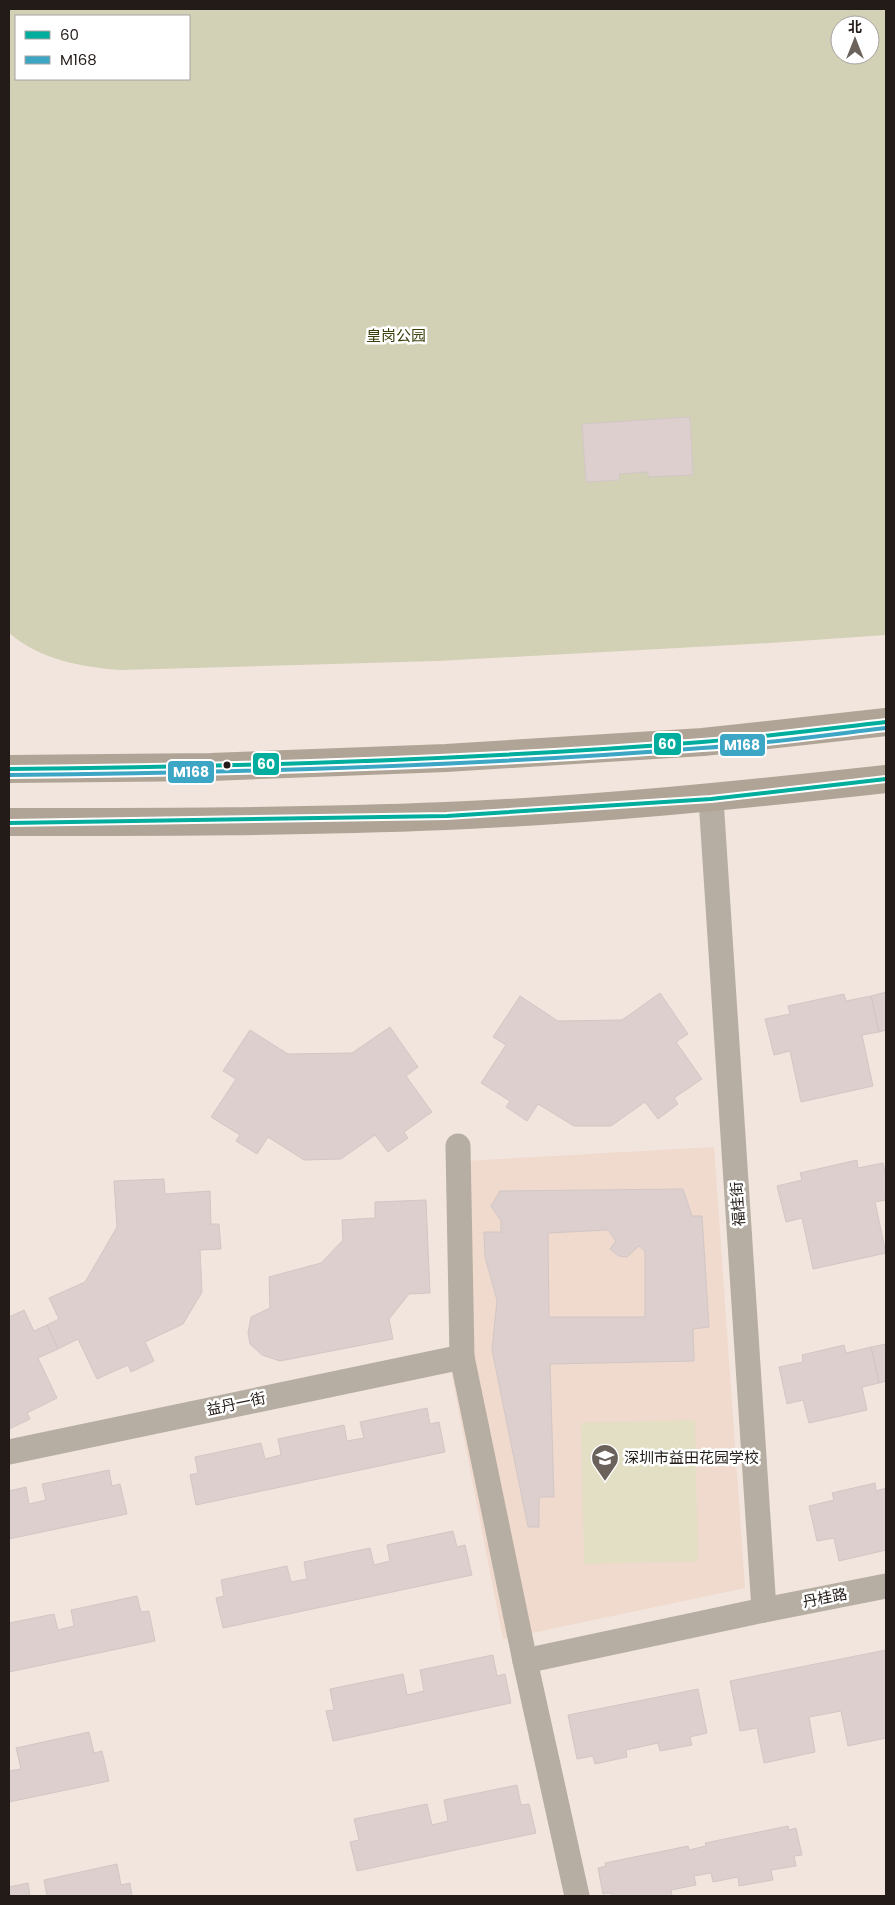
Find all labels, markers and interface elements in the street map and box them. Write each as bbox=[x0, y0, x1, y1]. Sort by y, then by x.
legend bbox=[15, 15, 190, 80]
north arrow bbox=[830, 15, 880, 65]
text: 北 bbox=[848, 17, 862, 37]
text: 60 bbox=[60, 24, 79, 45]
text: M168 bbox=[60, 49, 97, 70]
park label: 皇岗公园 bbox=[366, 325, 426, 346]
line badge: 60 bbox=[653, 732, 682, 756]
line badge: M168 bbox=[719, 733, 766, 757]
text: 60 bbox=[658, 734, 676, 754]
text: M168 bbox=[724, 735, 760, 755]
line badge: 60 bbox=[252, 752, 280, 776]
text: 60 bbox=[257, 754, 275, 774]
line badge: M168 bbox=[167, 760, 215, 784]
unlabelled marker bbox=[222, 760, 232, 770]
text: M168 bbox=[173, 762, 209, 782]
street label: 福桂街 bbox=[725, 1181, 750, 1227]
street label: 益丹一街 bbox=[204, 1387, 267, 1420]
school or university icon: 深圳市益田花园学校 bbox=[590, 1443, 620, 1482]
place label: 深圳市益田花园学校 bbox=[624, 1447, 759, 1468]
street label: 丹桂路 bbox=[801, 1583, 849, 1612]

